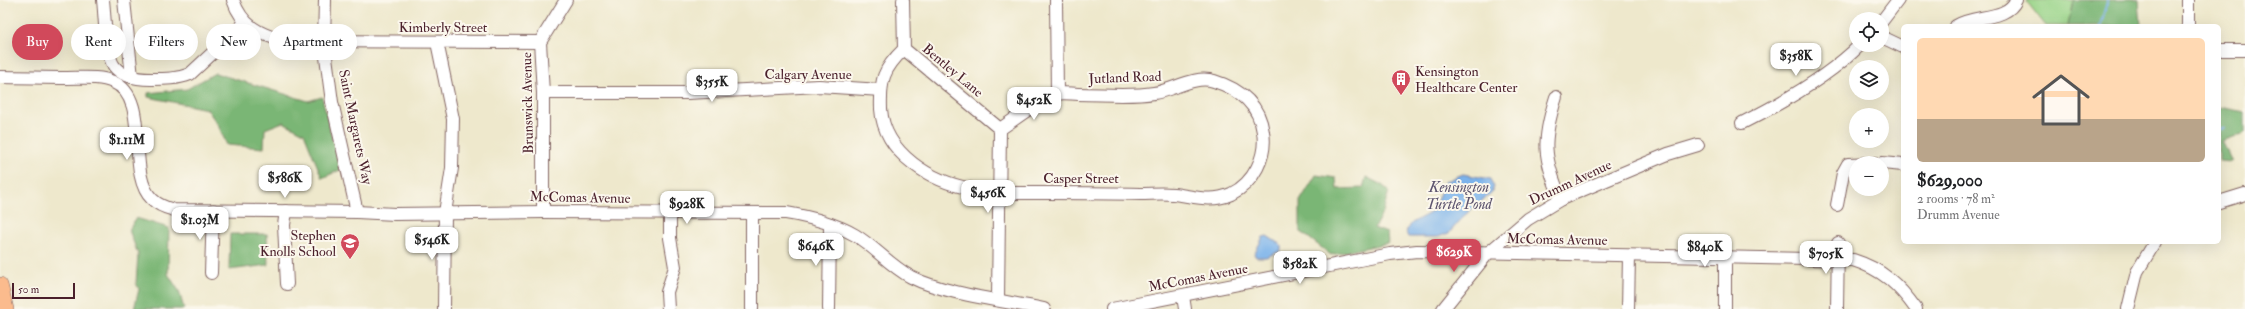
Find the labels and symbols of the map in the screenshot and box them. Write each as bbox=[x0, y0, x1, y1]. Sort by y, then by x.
street label: Kimberly Street bbox=[399, 19, 488, 37]
street label: Bentley Lane bbox=[918, 40, 987, 102]
pin: $358K bbox=[1768, 43, 1824, 77]
street label: Brunswick Avenue bbox=[518, 52, 537, 154]
place label: Kensington Healthcare Center bbox=[1415, 63, 1518, 96]
street label: Calgary Avenue bbox=[764, 66, 852, 84]
street label: Saint Margarets Way bbox=[334, 68, 376, 187]
street label: Jutland Road bbox=[1087, 68, 1162, 87]
building icon: Kensington Healthcare Center bbox=[1390, 68, 1412, 96]
pin: $355K bbox=[684, 69, 740, 103]
pin: $452K bbox=[1006, 87, 1062, 121]
pin: $1.11M bbox=[94, 127, 160, 161]
street label: Drumm Avenue bbox=[1526, 156, 1614, 209]
pin: $586K bbox=[257, 165, 313, 199]
street label: Casper Street bbox=[1043, 170, 1119, 188]
water label: Kensington Turtle Pond bbox=[1426, 178, 1494, 214]
pin: $456K bbox=[960, 180, 1016, 214]
street label: McComas Avenue bbox=[529, 188, 631, 207]
pin: $928K bbox=[659, 191, 715, 225]
pin: $1.03M bbox=[167, 207, 233, 241]
place label: Stephen Knolls School bbox=[260, 227, 336, 260]
pin: $546K bbox=[404, 227, 460, 261]
street label: McComas Avenue bbox=[1506, 230, 1608, 249]
school or university icon: Stephen Knolls School bbox=[339, 232, 361, 260]
pin: $646K bbox=[788, 233, 844, 267]
pin: $840K bbox=[1677, 234, 1733, 268]
pin: $629K bbox=[1426, 239, 1482, 273]
pin: $705K bbox=[1798, 241, 1854, 275]
pin: $582K bbox=[1272, 251, 1328, 285]
street label: McComas Avenue bbox=[1147, 260, 1249, 295]
scale bar bbox=[12, 281, 75, 300]

